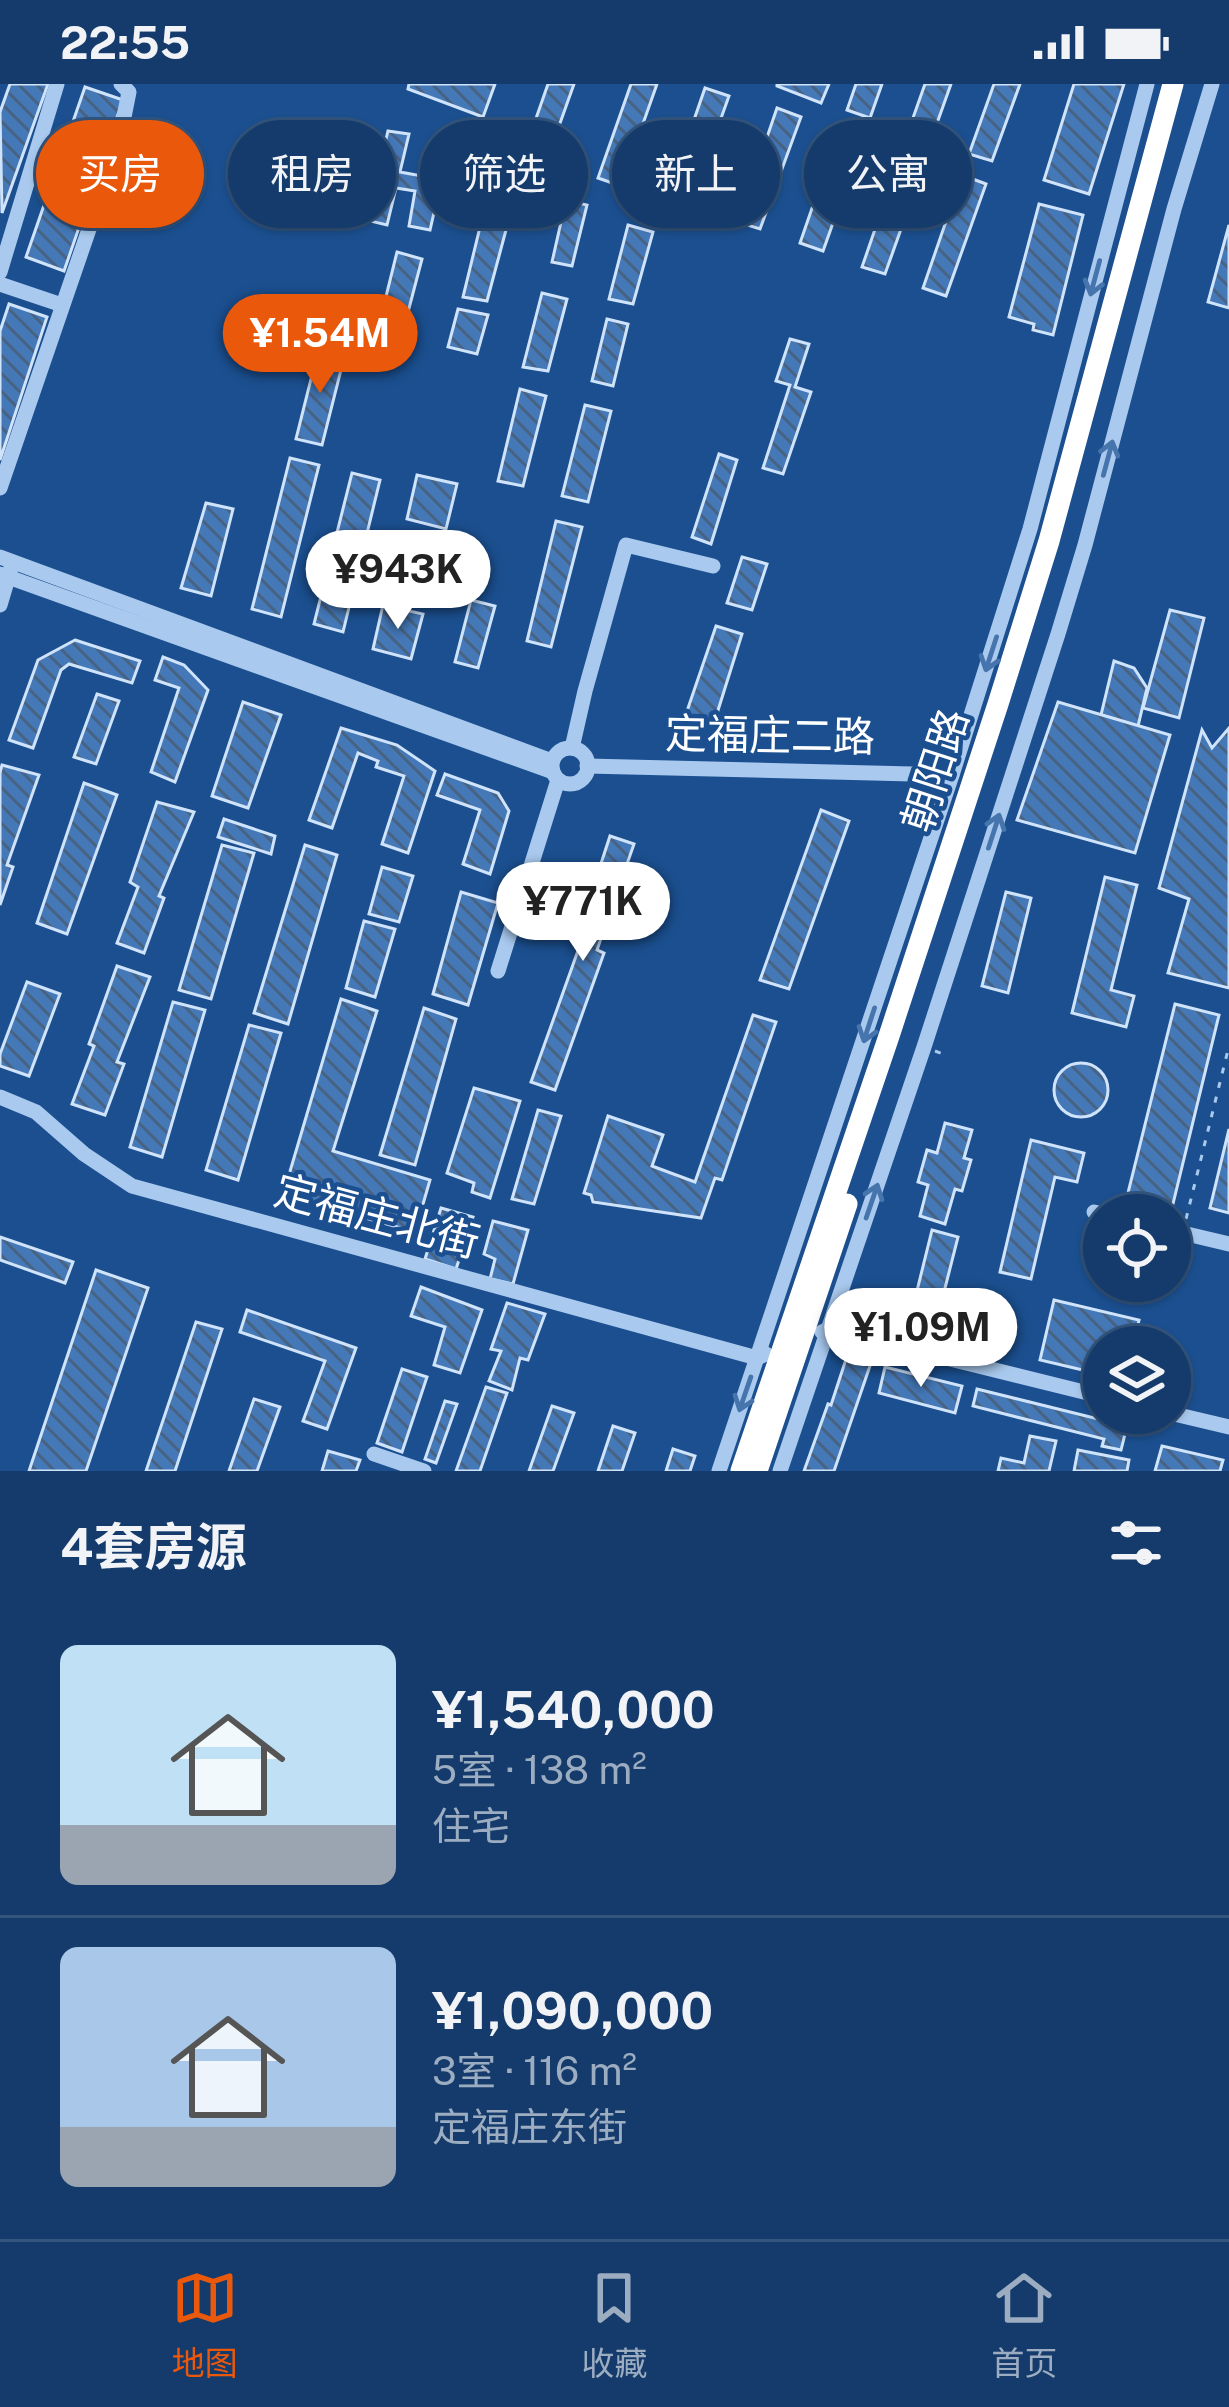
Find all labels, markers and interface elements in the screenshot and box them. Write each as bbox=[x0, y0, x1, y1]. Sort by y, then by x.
text: 22:55 bbox=[60, 16, 190, 69]
chip: 买房 bbox=[36, 120, 204, 228]
chip: 租房 bbox=[228, 120, 396, 228]
chip: 筛选 bbox=[420, 120, 588, 228]
chip: 新上 bbox=[612, 120, 780, 228]
chip: 公寓 bbox=[804, 120, 972, 228]
one-way arrow bbox=[1083, 259, 1105, 297]
pin: ¥1.54M bbox=[222, 294, 418, 396]
text: ¥1.54M bbox=[250, 310, 390, 356]
one-way arrow bbox=[1099, 440, 1121, 478]
pin: ¥943K bbox=[314, 530, 482, 632]
text: ¥943K bbox=[333, 546, 463, 592]
one-way arrow bbox=[978, 634, 1000, 672]
street label: 朝阳路 bbox=[892, 702, 977, 837]
street label: 定福庄二路 bbox=[665, 708, 875, 761]
one-way arrow bbox=[984, 813, 1006, 851]
pin: ¥771K bbox=[499, 862, 667, 964]
text: ¥771K bbox=[523, 878, 643, 924]
one-way arrow bbox=[857, 1005, 879, 1043]
street label: 定福庄北街 bbox=[269, 1165, 485, 1266]
one-way arrow bbox=[862, 1183, 884, 1221]
map controls bbox=[1083, 1194, 1191, 1434]
button: locate bbox=[1083, 1194, 1191, 1302]
pin: ¥1.09M bbox=[823, 1288, 1019, 1390]
text: ¥1.09M bbox=[851, 1304, 991, 1350]
button: layers bbox=[1083, 1326, 1191, 1434]
one-way arrow bbox=[733, 1375, 754, 1412]
icon: filters bbox=[1103, 1510, 1169, 1576]
text: 4套房源 bbox=[60, 1517, 246, 1576]
text: ¥1,540,000 bbox=[432, 1680, 715, 1739]
icon: home bbox=[156, 1693, 300, 1837]
text: 5室 · 138 m² bbox=[432, 1747, 647, 1793]
text: 住宅 bbox=[432, 1803, 510, 1849]
text: ¥1,090,000 bbox=[432, 1981, 713, 2040]
icon: home bbox=[156, 1995, 300, 2139]
text: 3室 · 116 m² bbox=[432, 2048, 637, 2094]
text: 定福庄东街 bbox=[432, 2104, 627, 2150]
tab: 地图 bbox=[172, 2265, 238, 2385]
tab: 收藏 bbox=[581, 2265, 647, 2385]
tab: 首页 bbox=[991, 2265, 1057, 2385]

